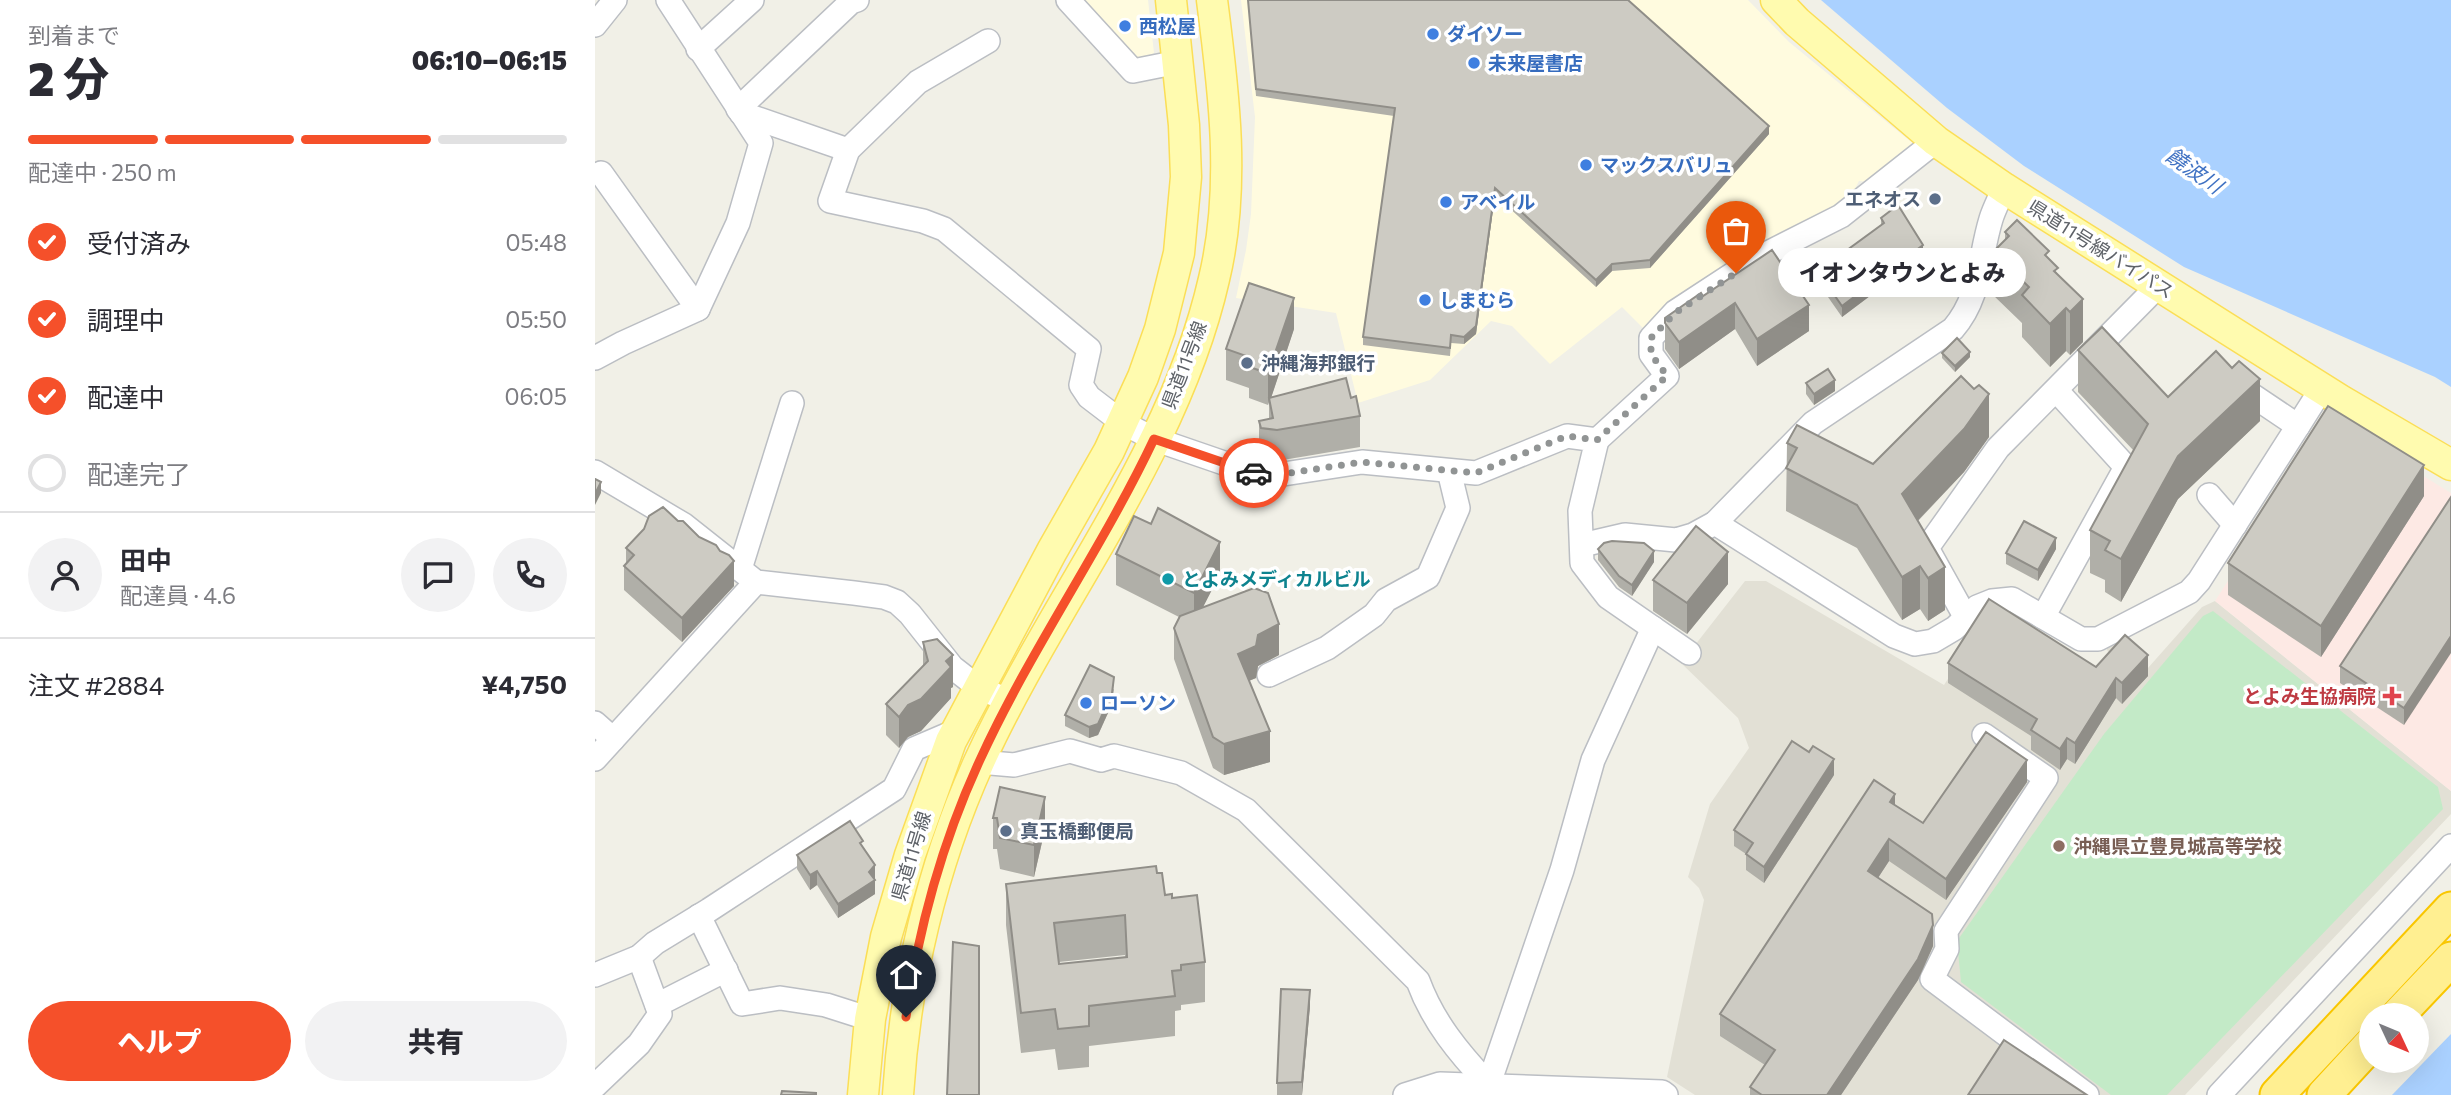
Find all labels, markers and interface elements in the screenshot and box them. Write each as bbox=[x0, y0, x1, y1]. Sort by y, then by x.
place label: 西松屋 bbox=[1139, 14, 1196, 37]
marker: 西松屋 bbox=[1117, 18, 1133, 34]
text: 到着まで bbox=[28, 21, 120, 49]
place label: ダイソー bbox=[1447, 22, 1523, 45]
marker: ダイソー bbox=[1425, 26, 1441, 42]
text: 06:10–06:15 bbox=[412, 44, 567, 75]
text: 2 分 bbox=[28, 49, 109, 105]
place label: 未来屋書店 bbox=[1488, 51, 1583, 74]
marker: 未来屋書店 bbox=[1466, 55, 1482, 71]
water label: 饒波川 bbox=[2162, 141, 2229, 199]
place label: マックスバリュ bbox=[1600, 153, 1732, 176]
marker: マックスバリュ bbox=[1578, 157, 1594, 173]
text: 配達中 · 250 m bbox=[28, 158, 177, 186]
place label: エネオス bbox=[1845, 187, 1921, 210]
place label: アベイル bbox=[1460, 190, 1536, 213]
marker: エネオス bbox=[1927, 191, 1943, 207]
marker: アベイル bbox=[1438, 194, 1454, 210]
street label: 県道11号線バイパス bbox=[2024, 194, 2179, 303]
pin bbox=[1706, 201, 1766, 273]
icon: bag bbox=[1717, 212, 1755, 250]
icon: check bbox=[28, 223, 66, 261]
text: 受付済み bbox=[87, 227, 191, 258]
text: 05:48 bbox=[506, 228, 567, 256]
callout: イオンタウンとよみ bbox=[1778, 248, 2027, 298]
text: イオンタウンとよみ bbox=[1799, 258, 2006, 286]
place label: しまむら bbox=[1439, 288, 1515, 311]
marker: しまむら bbox=[1417, 292, 1433, 308]
icon: check bbox=[28, 300, 66, 338]
text: 調理中 bbox=[87, 304, 165, 335]
text: 05:50 bbox=[505, 305, 567, 333]
street label: 県道11号線 bbox=[1156, 318, 1211, 412]
place label: 沖縄海邦銀行 bbox=[1261, 351, 1375, 374]
marker: 沖縄海邦銀行 bbox=[1239, 355, 1255, 371]
icon: check bbox=[28, 377, 66, 415]
text: 配達中 bbox=[87, 381, 165, 412]
text: 06:05 bbox=[504, 382, 567, 410]
courier bbox=[1219, 438, 1289, 508]
icon: car bbox=[1235, 454, 1273, 492]
text: 配達完了 bbox=[87, 458, 191, 489]
button: person bbox=[28, 538, 102, 612]
button: chat bbox=[401, 538, 475, 612]
button: phone bbox=[493, 538, 567, 612]
text: 田中 bbox=[120, 544, 172, 575]
place label: とよみメディカルビル bbox=[1182, 567, 1371, 590]
marker: とよみメディカルビル bbox=[1160, 571, 1176, 587]
text: 配達員 · 4.6 bbox=[120, 581, 236, 609]
text: ¥4,750 bbox=[481, 668, 567, 699]
text: 注文 #2884 bbox=[28, 669, 164, 700]
place label: とよみ生協病院 bbox=[2243, 684, 2376, 707]
marker: とよみ生協病院 bbox=[2382, 686, 2402, 706]
place label: ローソン bbox=[1100, 691, 1176, 714]
marker: ローソン bbox=[1078, 695, 1094, 711]
street label: 県道11号線 bbox=[886, 808, 935, 903]
place label: 真玉橋郵便局 bbox=[1020, 819, 1134, 842]
marker: 真玉橋郵便局 bbox=[998, 823, 1014, 839]
place label: 沖縄県立豊見城高等学校 bbox=[2073, 834, 2282, 857]
marker: 沖縄県立豊見城高等学校 bbox=[2051, 838, 2067, 854]
pin bbox=[876, 945, 936, 1017]
icon: home bbox=[887, 956, 925, 994]
button: ヘルプ bbox=[28, 1001, 291, 1081]
button: 共有 bbox=[305, 1001, 567, 1081]
north arrow bbox=[2359, 1003, 2429, 1073]
map controls bbox=[2359, 1003, 2429, 1073]

